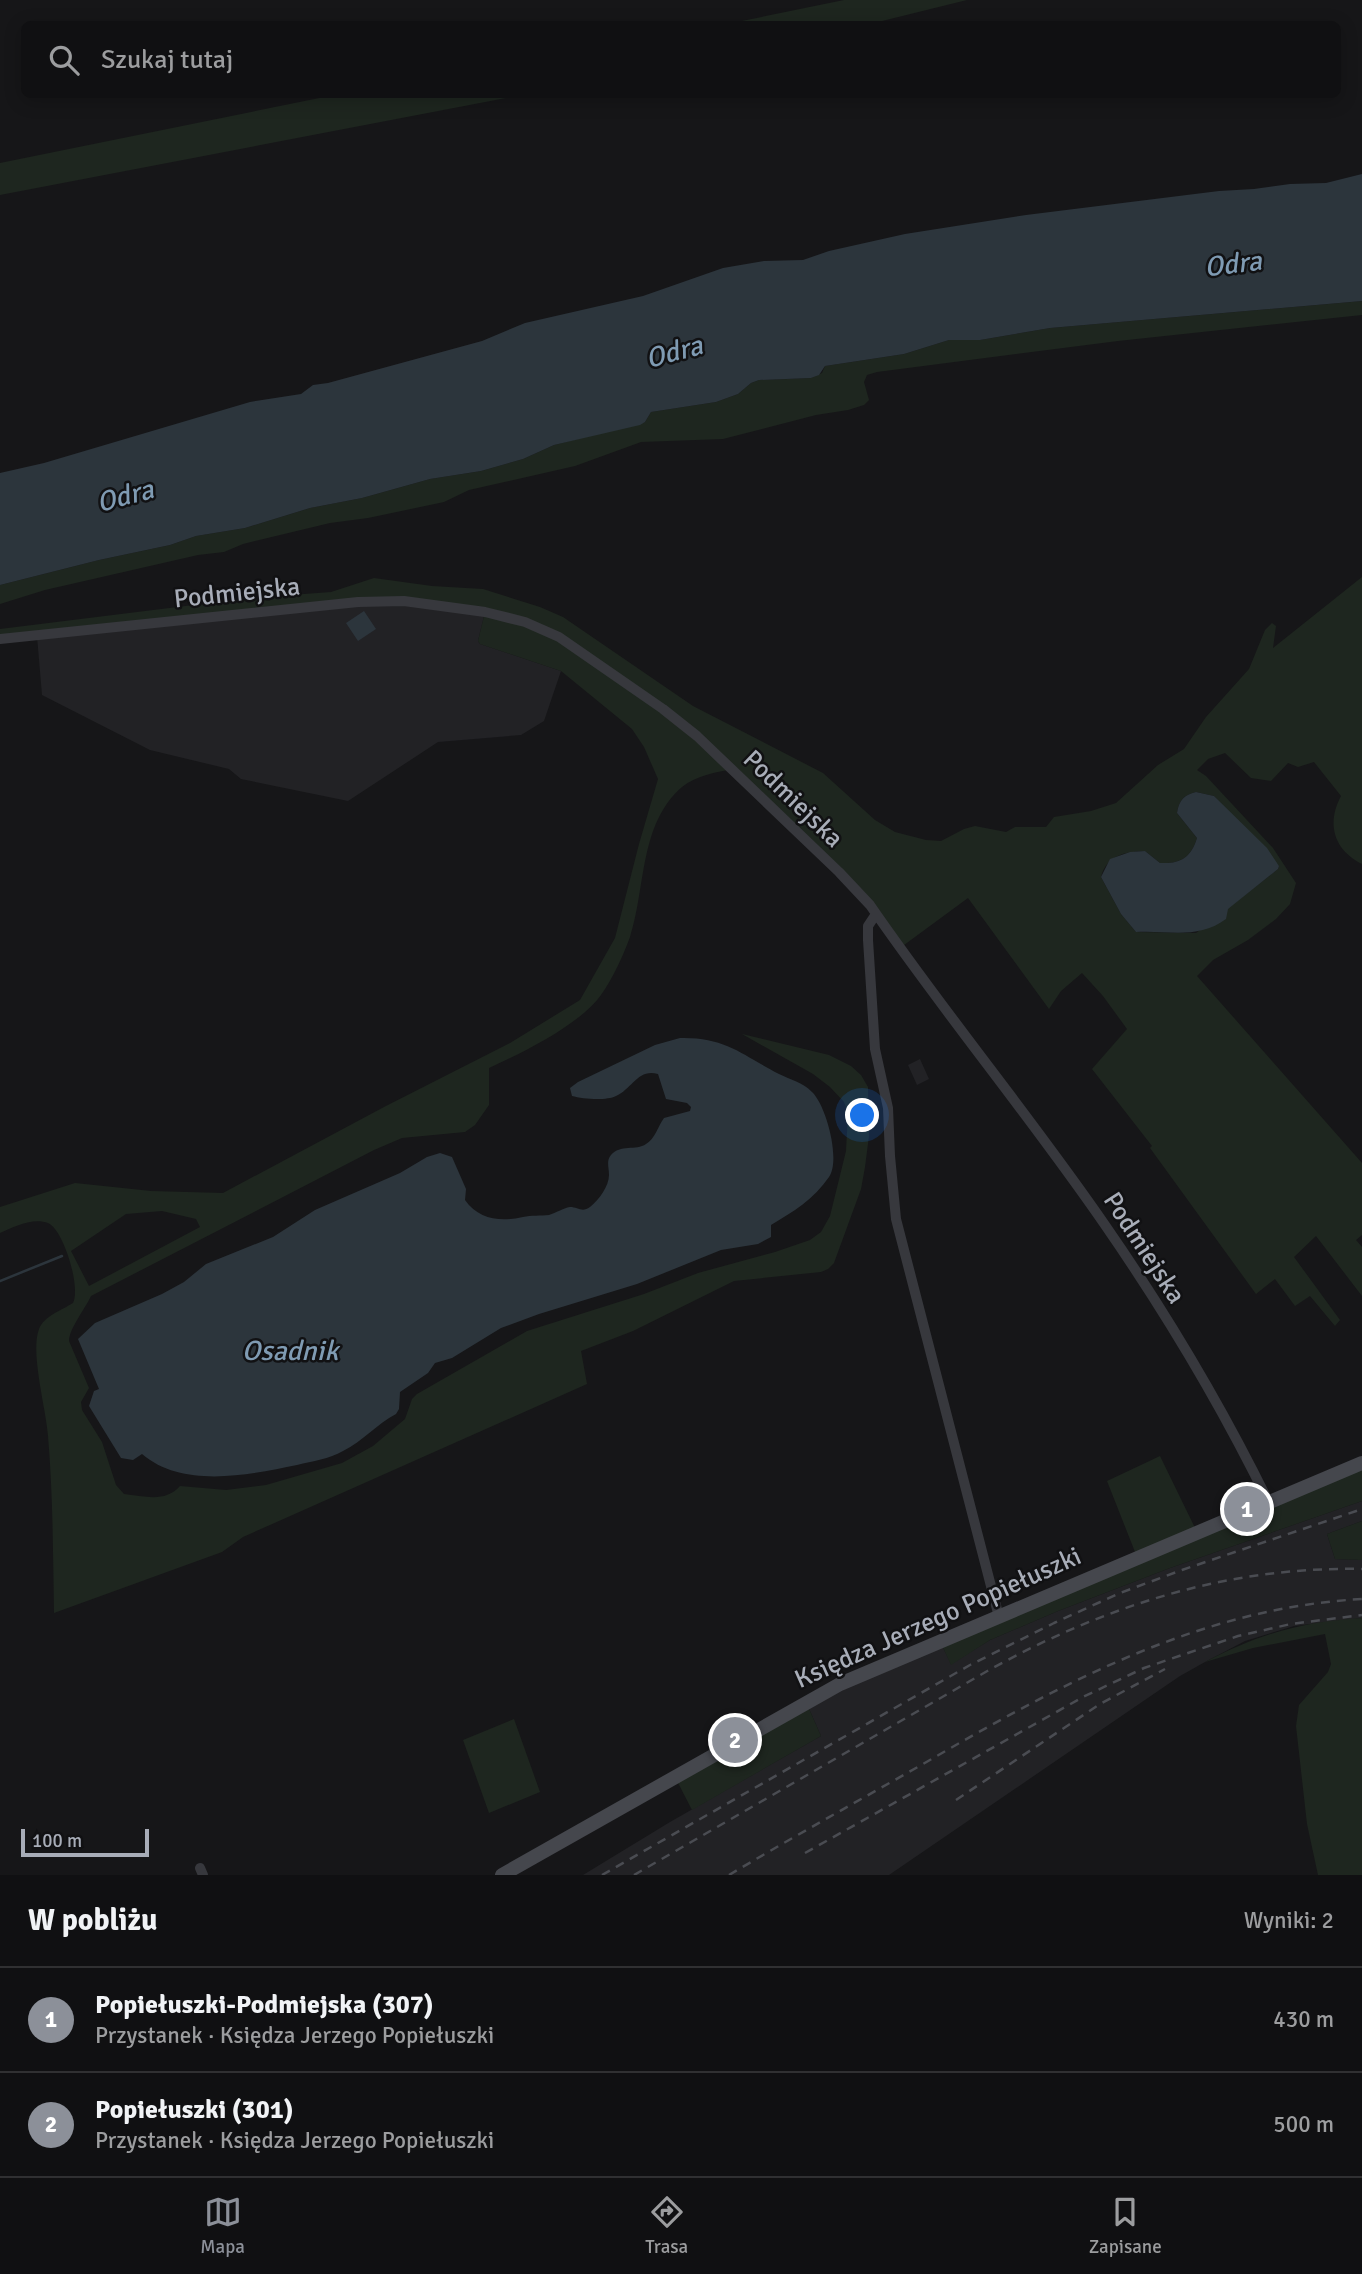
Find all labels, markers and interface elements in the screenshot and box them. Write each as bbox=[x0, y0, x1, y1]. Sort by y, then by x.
search box bbox=[21, 21, 1341, 98]
icon: search bbox=[45, 41, 83, 79]
text: Szukaj tutaj bbox=[101, 44, 233, 76]
water label: Odra bbox=[1202, 244, 1264, 284]
water label: Odra bbox=[642, 328, 707, 376]
water label: Odra bbox=[93, 472, 158, 520]
street label: Podmiejska bbox=[172, 570, 302, 616]
street label: Podmiejska bbox=[736, 743, 850, 855]
your location bbox=[845, 1098, 879, 1132]
street label: Podmiejska bbox=[1096, 1186, 1192, 1310]
water label: Osadnik bbox=[242, 1334, 341, 1368]
pin: 1 bbox=[1224, 1483, 1270, 1535]
street label: Księdza Jerzego Popiełuszki bbox=[790, 1540, 1086, 1696]
pin: 2 bbox=[712, 1714, 758, 1766]
scale bar bbox=[21, 1826, 149, 1858]
text: 100 m bbox=[32, 1829, 82, 1853]
text: W pobliżu bbox=[28, 1902, 157, 1939]
text: Wyniki: 2 bbox=[1244, 1906, 1334, 1935]
text: Popiełuszki-Podmiejska (307) bbox=[95, 1989, 434, 2021]
text: 1 bbox=[45, 2005, 57, 2034]
text: 430 m bbox=[1273, 2005, 1334, 2034]
text: Przystanek · Księdza Jerzego Popiełuszki bbox=[95, 2021, 494, 2050]
text: Popiełuszki (301) bbox=[95, 2094, 293, 2126]
text: 2 bbox=[45, 2110, 57, 2139]
text: 500 m bbox=[1273, 2110, 1334, 2139]
text: Przystanek · Księdza Jerzego Popiełuszki bbox=[95, 2126, 494, 2155]
tab: Mapa bbox=[200, 2193, 245, 2259]
tab: Trasa bbox=[645, 2193, 688, 2259]
tab: Zapisane bbox=[1089, 2193, 1162, 2259]

